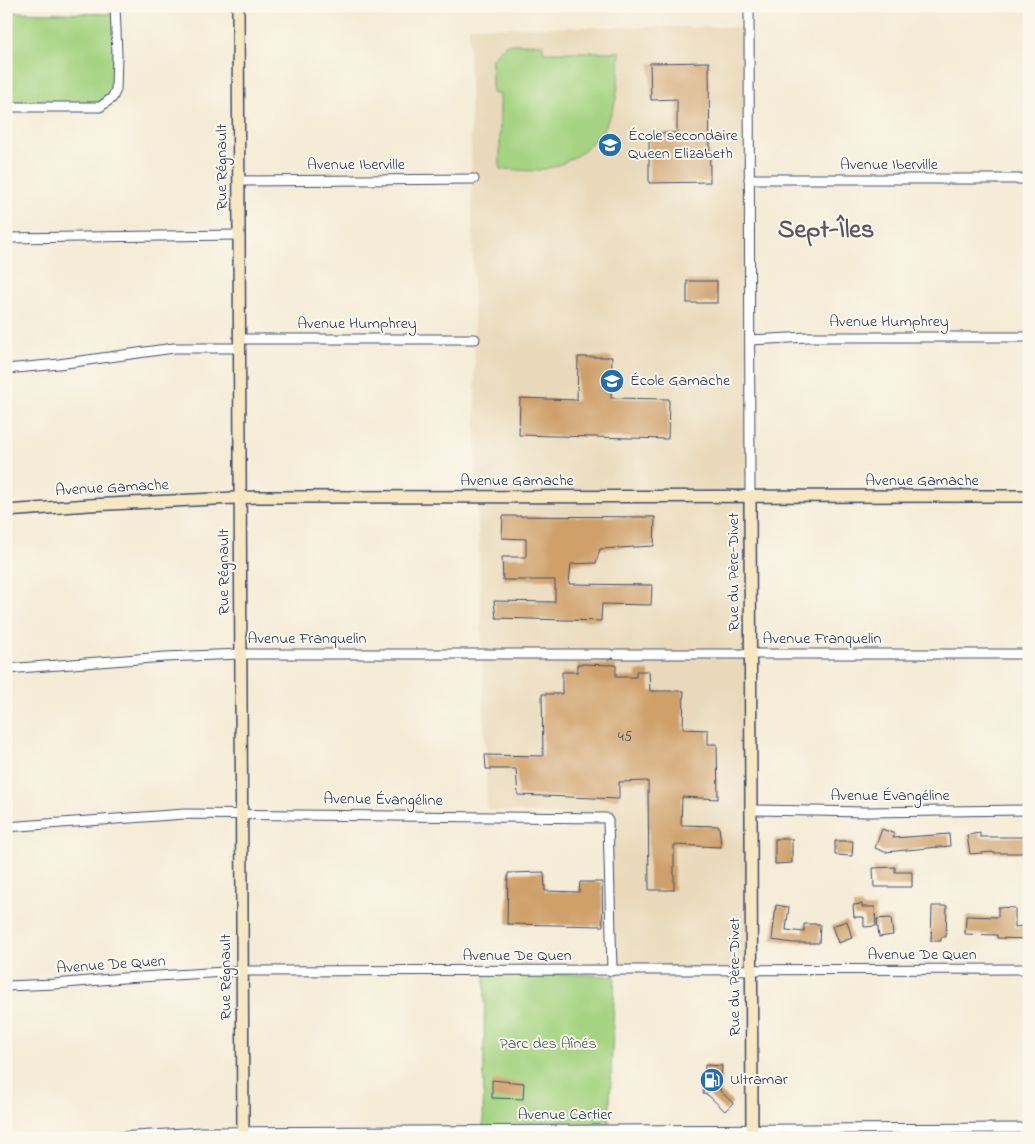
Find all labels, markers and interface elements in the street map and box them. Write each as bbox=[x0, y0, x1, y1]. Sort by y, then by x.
street label: Rue Régnault bbox=[210, 123, 234, 210]
place label: École secondaire Queen Elizabeth bbox=[628, 124, 739, 166]
school or university icon: École secondaire Queen Elizabeth bbox=[597, 132, 623, 158]
street label: Avenue Iberville bbox=[307, 153, 406, 177]
street label: Avenue Iberville bbox=[840, 153, 939, 177]
district label: Sept-Îles bbox=[778, 212, 874, 250]
street label: Avenue Humphrey bbox=[829, 310, 949, 334]
street label: Avenue Humphrey bbox=[297, 312, 417, 336]
school or university icon: École Gamache bbox=[599, 368, 625, 394]
place label: École Gamache bbox=[630, 369, 731, 393]
street label: Avenue Gamache bbox=[460, 469, 575, 493]
street label: Avenue Gamache bbox=[865, 469, 980, 493]
street label: Avenue Gamache bbox=[55, 473, 170, 503]
street label: Rue du Père-Divet bbox=[722, 512, 746, 631]
street label: Rue Régnault bbox=[212, 528, 236, 615]
street label: Avenue Franquelin bbox=[248, 627, 367, 651]
street label: Avenue Franquelin bbox=[763, 627, 882, 651]
house number: 45 bbox=[618, 727, 632, 748]
street label: Avenue Évangéline bbox=[830, 784, 950, 808]
street label: Avenue Évangéline bbox=[323, 787, 444, 813]
street label: Rue du Père-Divet bbox=[723, 917, 747, 1036]
street label: Rue Régnault bbox=[214, 933, 238, 1020]
street label: Avenue De Quen bbox=[867, 943, 977, 967]
street label: Avenue De Quen bbox=[462, 944, 572, 968]
street label: Avenue De Quen bbox=[56, 949, 166, 981]
park label: Parc des Aînés bbox=[499, 1032, 597, 1056]
fuel station icon: Ultramar bbox=[699, 1067, 725, 1093]
place label: Ultramar bbox=[730, 1068, 788, 1092]
street label: Avenue Cartier bbox=[518, 1103, 612, 1127]

